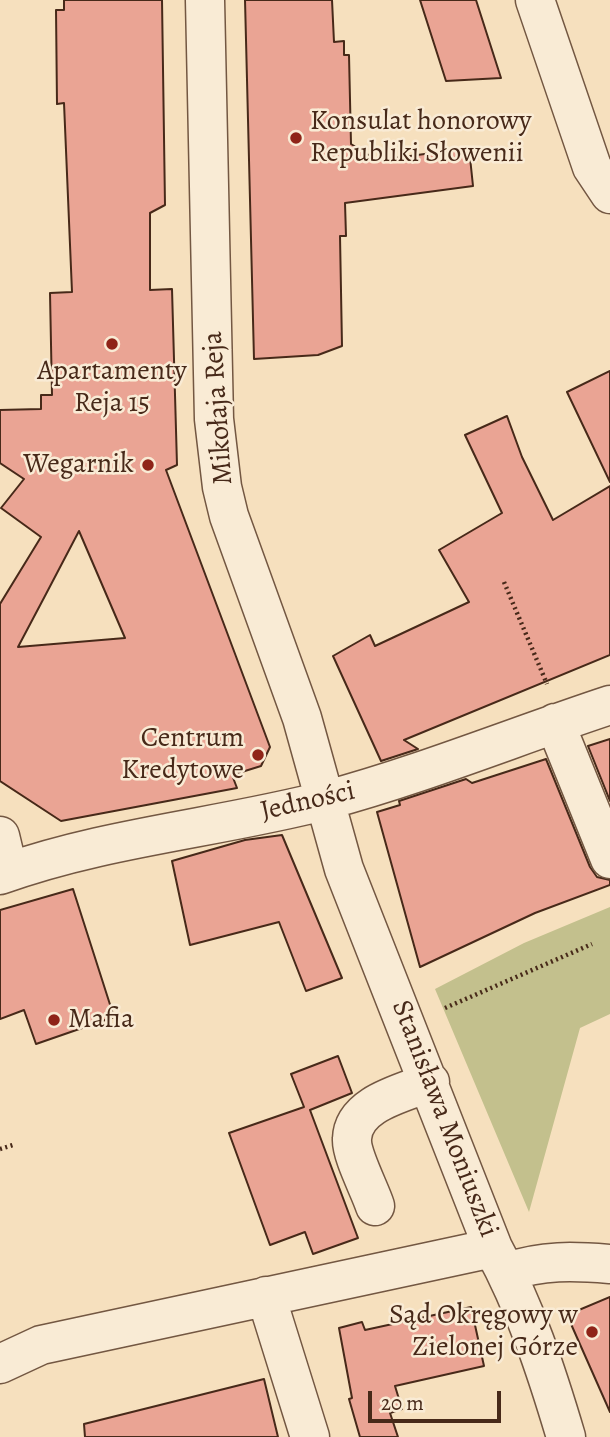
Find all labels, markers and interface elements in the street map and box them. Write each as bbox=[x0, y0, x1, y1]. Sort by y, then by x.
place label: Konsulat honorowy Republiki Słowenii bbox=[310, 105, 531, 171]
marker: Konsulat honorowy Republiki Słowenii bbox=[288, 130, 304, 146]
street label: Mikołaja Reja bbox=[197, 330, 241, 486]
marker: Apartamenty Reja 15 bbox=[104, 336, 120, 352]
place label: Apartamenty Reja 15 bbox=[37, 355, 187, 421]
place label: Wegarnik bbox=[23, 448, 134, 482]
marker: Wegarnik bbox=[140, 457, 156, 473]
place label: Centrum Kredytowe bbox=[121, 722, 244, 788]
marker: Centrum Kredytowe bbox=[250, 747, 266, 763]
street label: Jedności bbox=[257, 775, 359, 829]
street label: Stanisława Moniuszki bbox=[383, 996, 505, 1242]
place label: Mafia bbox=[68, 1003, 134, 1037]
marker: Mafia bbox=[46, 1012, 62, 1028]
place label: Sąd Okręgowy w Zielonej Górze bbox=[389, 1299, 578, 1365]
marker: Sąd Okręgowy w Zielonej Górze bbox=[584, 1324, 600, 1340]
scale bar bbox=[372, 1378, 505, 1422]
text: 20 m bbox=[381, 1389, 424, 1417]

